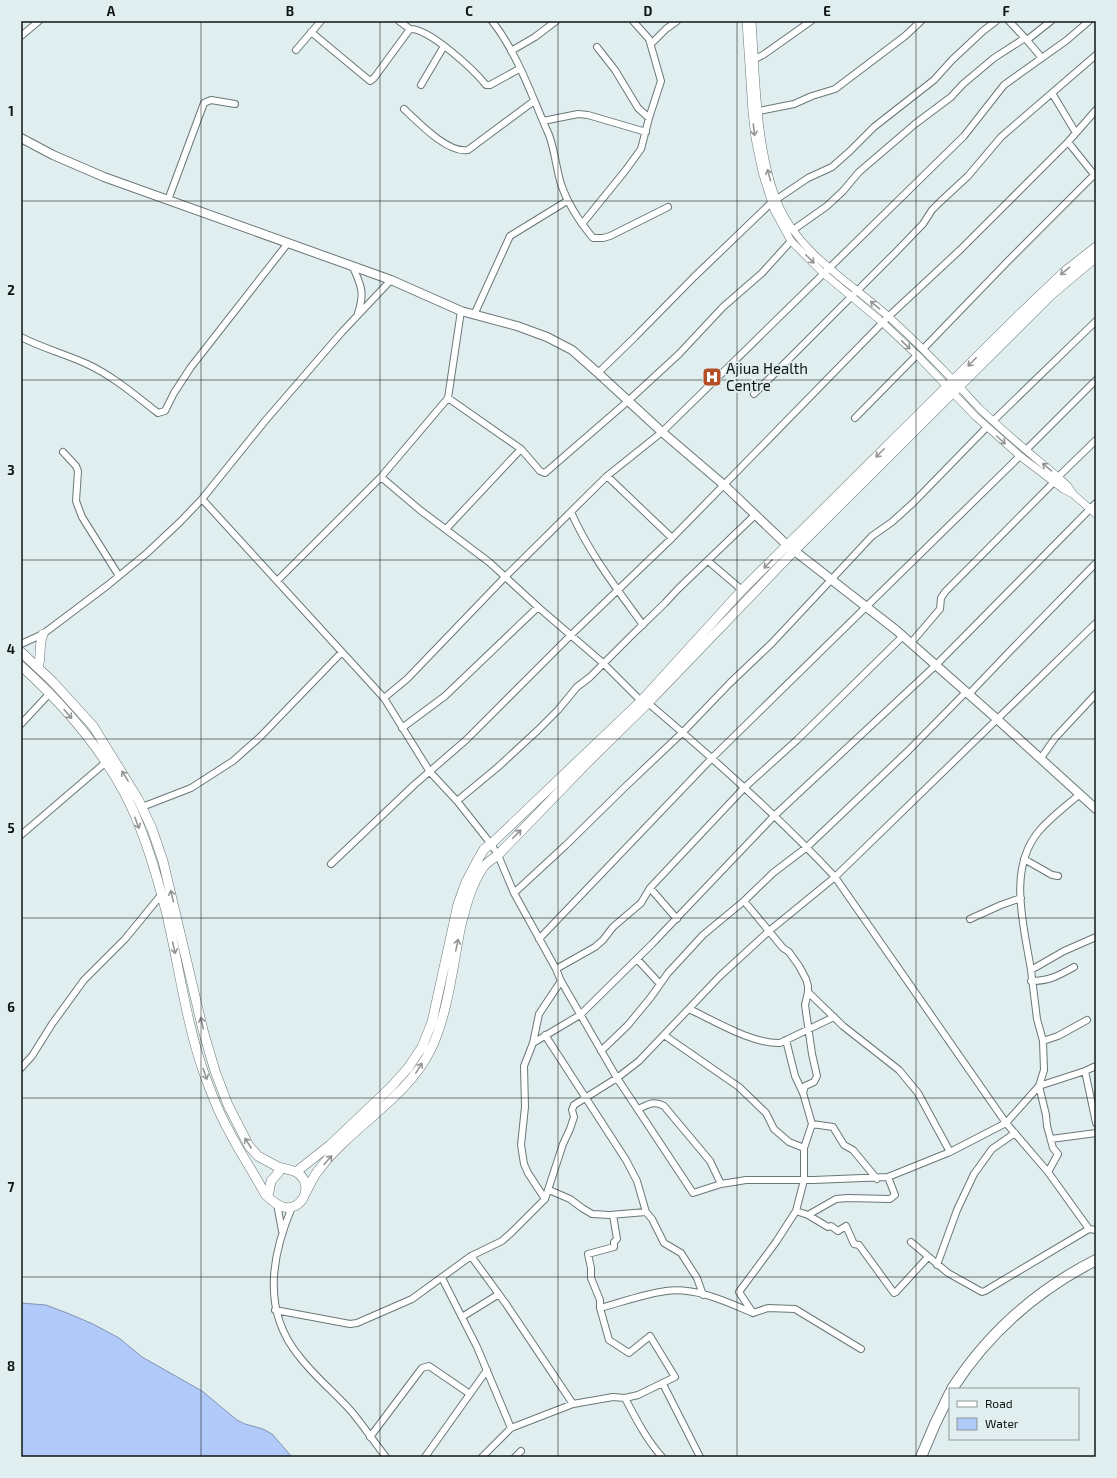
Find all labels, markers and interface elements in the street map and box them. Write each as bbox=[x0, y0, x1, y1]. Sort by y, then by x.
text: A bbox=[107, 3, 116, 19]
text: B bbox=[286, 3, 294, 19]
text: C bbox=[465, 3, 473, 19]
text: D bbox=[644, 3, 653, 19]
text: E bbox=[823, 3, 831, 19]
text: F bbox=[1002, 3, 1010, 19]
text: 1 bbox=[8, 103, 14, 119]
one-way arrow bbox=[750, 123, 758, 136]
one-way arrow bbox=[765, 169, 773, 182]
one-way arrow bbox=[805, 254, 815, 264]
one-way arrow bbox=[1061, 266, 1071, 275]
text: 2 bbox=[7, 282, 15, 298]
one-way arrow bbox=[869, 301, 880, 310]
one-way arrow bbox=[901, 341, 911, 350]
one-way arrow bbox=[967, 357, 977, 367]
place label: Ajiua Health Centre bbox=[726, 359, 808, 394]
hospital icon: Ajiua Health Centre bbox=[701, 366, 723, 388]
one-way arrow bbox=[996, 435, 1007, 444]
one-way arrow bbox=[875, 448, 885, 458]
text: 3 bbox=[7, 462, 15, 478]
one-way arrow bbox=[1042, 463, 1052, 472]
one-way arrow bbox=[763, 559, 773, 569]
text: 4 bbox=[7, 641, 15, 657]
one-way arrow bbox=[64, 708, 73, 719]
one-way arrow bbox=[121, 771, 129, 782]
one-way arrow bbox=[134, 817, 142, 829]
text: 5 bbox=[7, 820, 15, 836]
one-way arrow bbox=[512, 829, 522, 839]
one-way arrow bbox=[168, 890, 176, 903]
one-way arrow bbox=[454, 939, 462, 952]
one-way arrow bbox=[170, 941, 178, 954]
text: 6 bbox=[7, 999, 15, 1015]
one-way arrow bbox=[197, 1017, 205, 1030]
one-way arrow bbox=[416, 1062, 424, 1074]
one-way arrow bbox=[201, 1067, 209, 1079]
one-way arrow bbox=[244, 1138, 252, 1149]
one-way arrow bbox=[323, 1155, 332, 1165]
text: 7 bbox=[8, 1179, 15, 1195]
text: 8 bbox=[7, 1358, 15, 1374]
legend bbox=[949, 1388, 1079, 1440]
text: Road bbox=[985, 1396, 1013, 1410]
text: Water bbox=[985, 1416, 1019, 1430]

